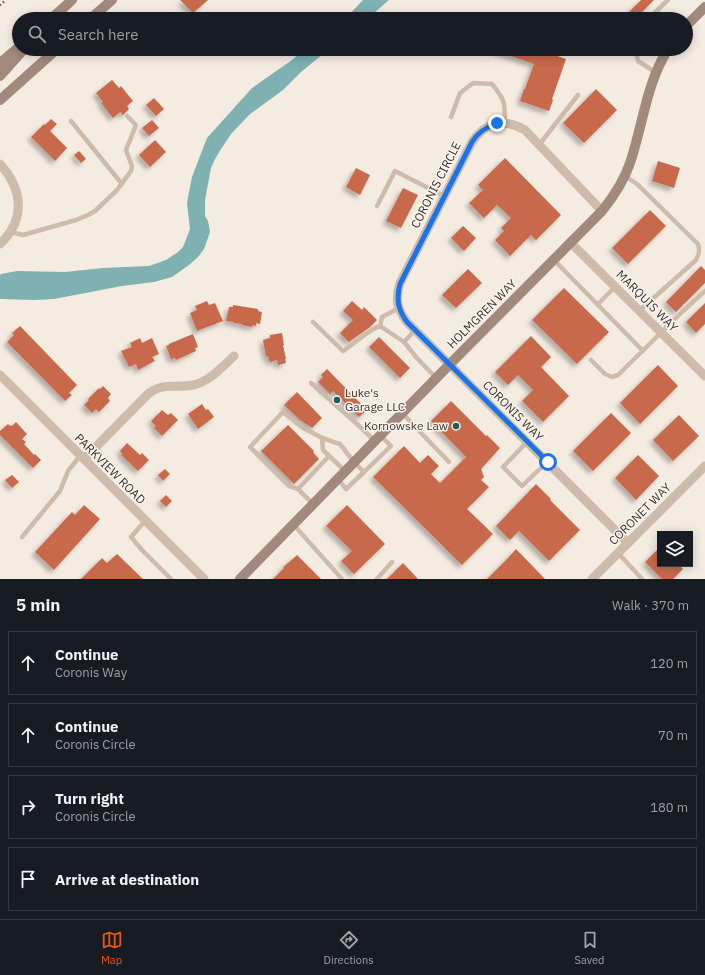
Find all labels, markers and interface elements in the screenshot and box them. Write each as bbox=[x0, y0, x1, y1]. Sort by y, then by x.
search box bbox=[12, 12, 693, 56]
icon: search bbox=[26, 23, 48, 45]
text: Search here bbox=[58, 25, 138, 44]
route end bbox=[488, 114, 506, 132]
street label: CORONIS CIRCLE bbox=[407, 139, 464, 231]
street label: MARQUIS WAY bbox=[613, 267, 681, 335]
street label: HOLMGREN WAY bbox=[444, 276, 519, 351]
street label: CORONIS WAY bbox=[480, 377, 547, 444]
place label: Luke's Garage LLC bbox=[345, 385, 406, 414]
marker: Luke's Garage LLC bbox=[332, 395, 342, 405]
place label: Kornowske Law bbox=[364, 418, 448, 433]
marker: Kornowske Law bbox=[451, 421, 461, 431]
street label: PARKVIEW ROAD bbox=[72, 430, 149, 507]
route start bbox=[539, 453, 557, 471]
street label: CORONET WAY bbox=[605, 479, 674, 548]
map controls bbox=[657, 531, 693, 567]
button: layers bbox=[657, 531, 693, 567]
text: 5 min bbox=[16, 594, 60, 616]
text: Walk · 370 m bbox=[612, 597, 689, 614]
text: Continue bbox=[55, 645, 119, 664]
icon: ahead bbox=[17, 652, 39, 674]
text: 120 m bbox=[650, 655, 688, 672]
text: Coronis Way bbox=[55, 664, 127, 681]
text: Continue bbox=[55, 717, 119, 736]
icon: ahead bbox=[17, 724, 39, 746]
text: 70 m bbox=[658, 727, 688, 744]
text: Coronis Circle bbox=[55, 736, 136, 753]
text: Turn right bbox=[55, 789, 124, 808]
icon: right bbox=[17, 796, 39, 818]
text: 180 m bbox=[650, 799, 688, 816]
text: Coronis Circle bbox=[55, 808, 136, 825]
icon: arrive bbox=[17, 868, 39, 890]
text: Arrive at destination bbox=[55, 870, 199, 889]
tab: Map bbox=[101, 929, 123, 967]
tab: Directions bbox=[324, 929, 374, 967]
tab: Saved bbox=[575, 929, 604, 967]

